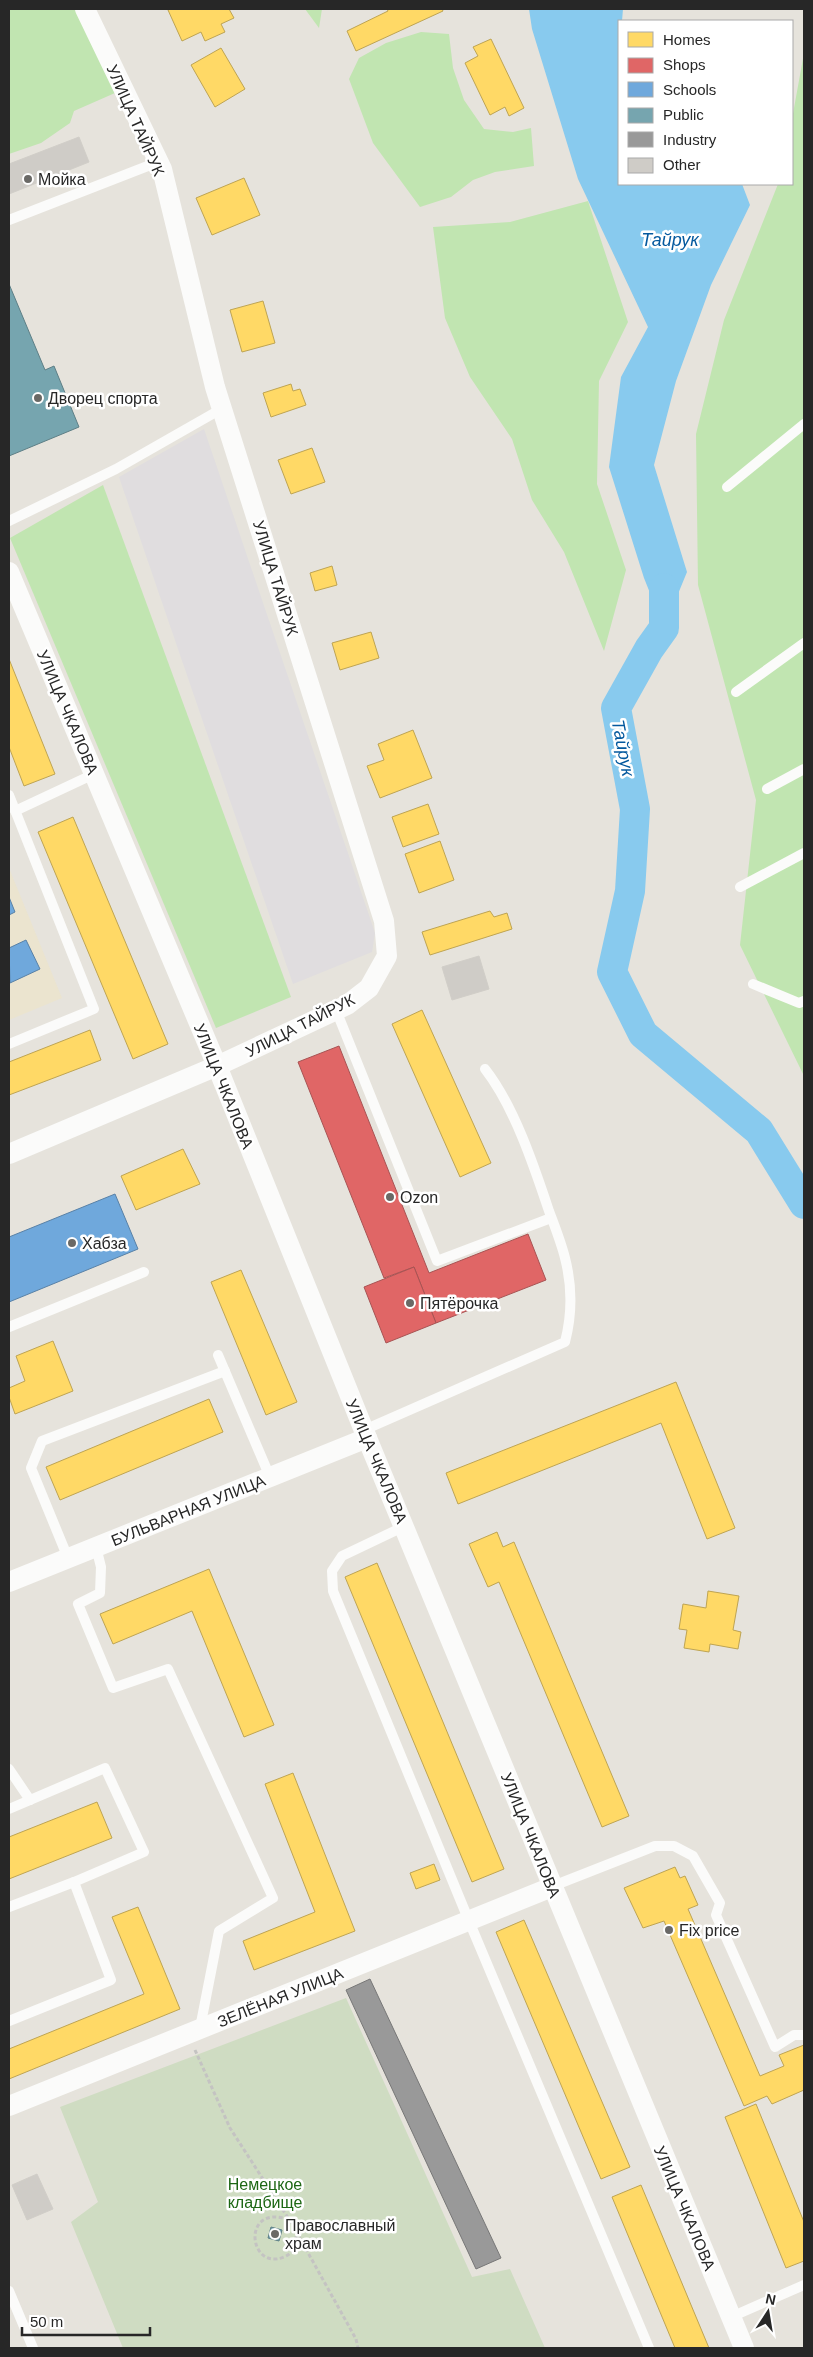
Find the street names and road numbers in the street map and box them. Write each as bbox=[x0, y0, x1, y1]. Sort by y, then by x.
street label: УЛИЦА ТАЙРУК bbox=[103, 62, 169, 179]
street label: УЛИЦА ТАЙРУК bbox=[250, 518, 302, 639]
street label: УЛИЦА ЧКАЛОВА bbox=[34, 647, 102, 777]
street label: УЛИЦА ТАЙРУК bbox=[243, 989, 358, 1060]
street label: УЛИЦА ЧКАЛОВА bbox=[191, 1021, 257, 1151]
street label: УЛИЦА ЧКАЛОВА bbox=[343, 1396, 411, 1526]
street label: БУЛЬВАРНАЯ УЛИЦА bbox=[109, 1472, 268, 1549]
street label: УЛИЦА ЧКАЛОВА bbox=[498, 1770, 564, 1900]
street label: ЗЕЛЁНАЯ УЛИЦА bbox=[215, 1964, 346, 2030]
street label: УЛИЦА ЧКАЛОВА bbox=[651, 2143, 719, 2273]

